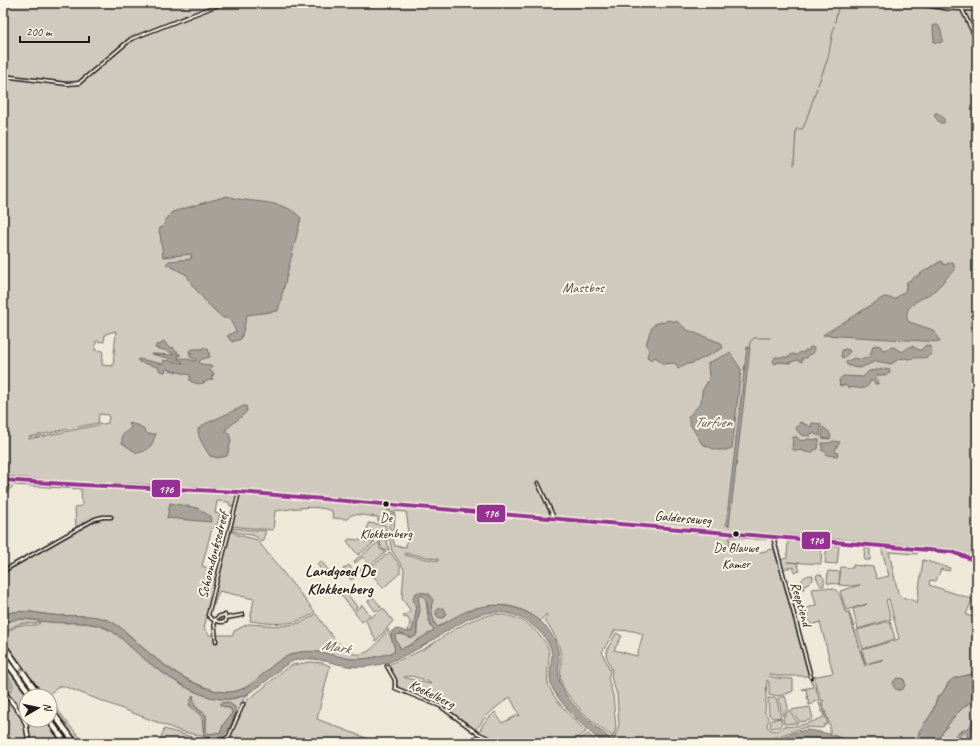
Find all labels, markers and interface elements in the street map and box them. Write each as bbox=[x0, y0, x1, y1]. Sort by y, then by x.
scale bar bbox=[20, 18, 89, 44]
text: 200 m bbox=[26, 24, 53, 40]
park label: Mastbos bbox=[562, 279, 605, 296]
water label: Turfven bbox=[694, 413, 733, 432]
line badge: 176 bbox=[151, 479, 181, 498]
text: 176 bbox=[158, 482, 174, 496]
marker: De Klokkenberg bbox=[381, 499, 391, 509]
line badge: 176 bbox=[476, 504, 506, 523]
text: 176 bbox=[483, 506, 499, 520]
street label: Schoondonksedreef bbox=[194, 507, 233, 600]
street label: Galderseweg bbox=[654, 507, 713, 529]
place label: De Klokkenberg bbox=[360, 510, 413, 542]
marker: De Blauwe Kamer bbox=[731, 529, 741, 539]
line badge: 176 bbox=[801, 531, 831, 550]
text: 176 bbox=[808, 533, 824, 547]
place label: De Blauwe Kamer bbox=[714, 540, 759, 572]
district label: Landgoed De Klokkenberg bbox=[305, 561, 377, 599]
street label: Reeptiend bbox=[787, 580, 816, 631]
water label: Mark bbox=[321, 635, 354, 659]
one-way arrow bbox=[19, 668, 26, 675]
street label: Koekelberg bbox=[406, 676, 458, 713]
north arrow bbox=[18, 688, 58, 728]
text: N bbox=[40, 702, 56, 713]

